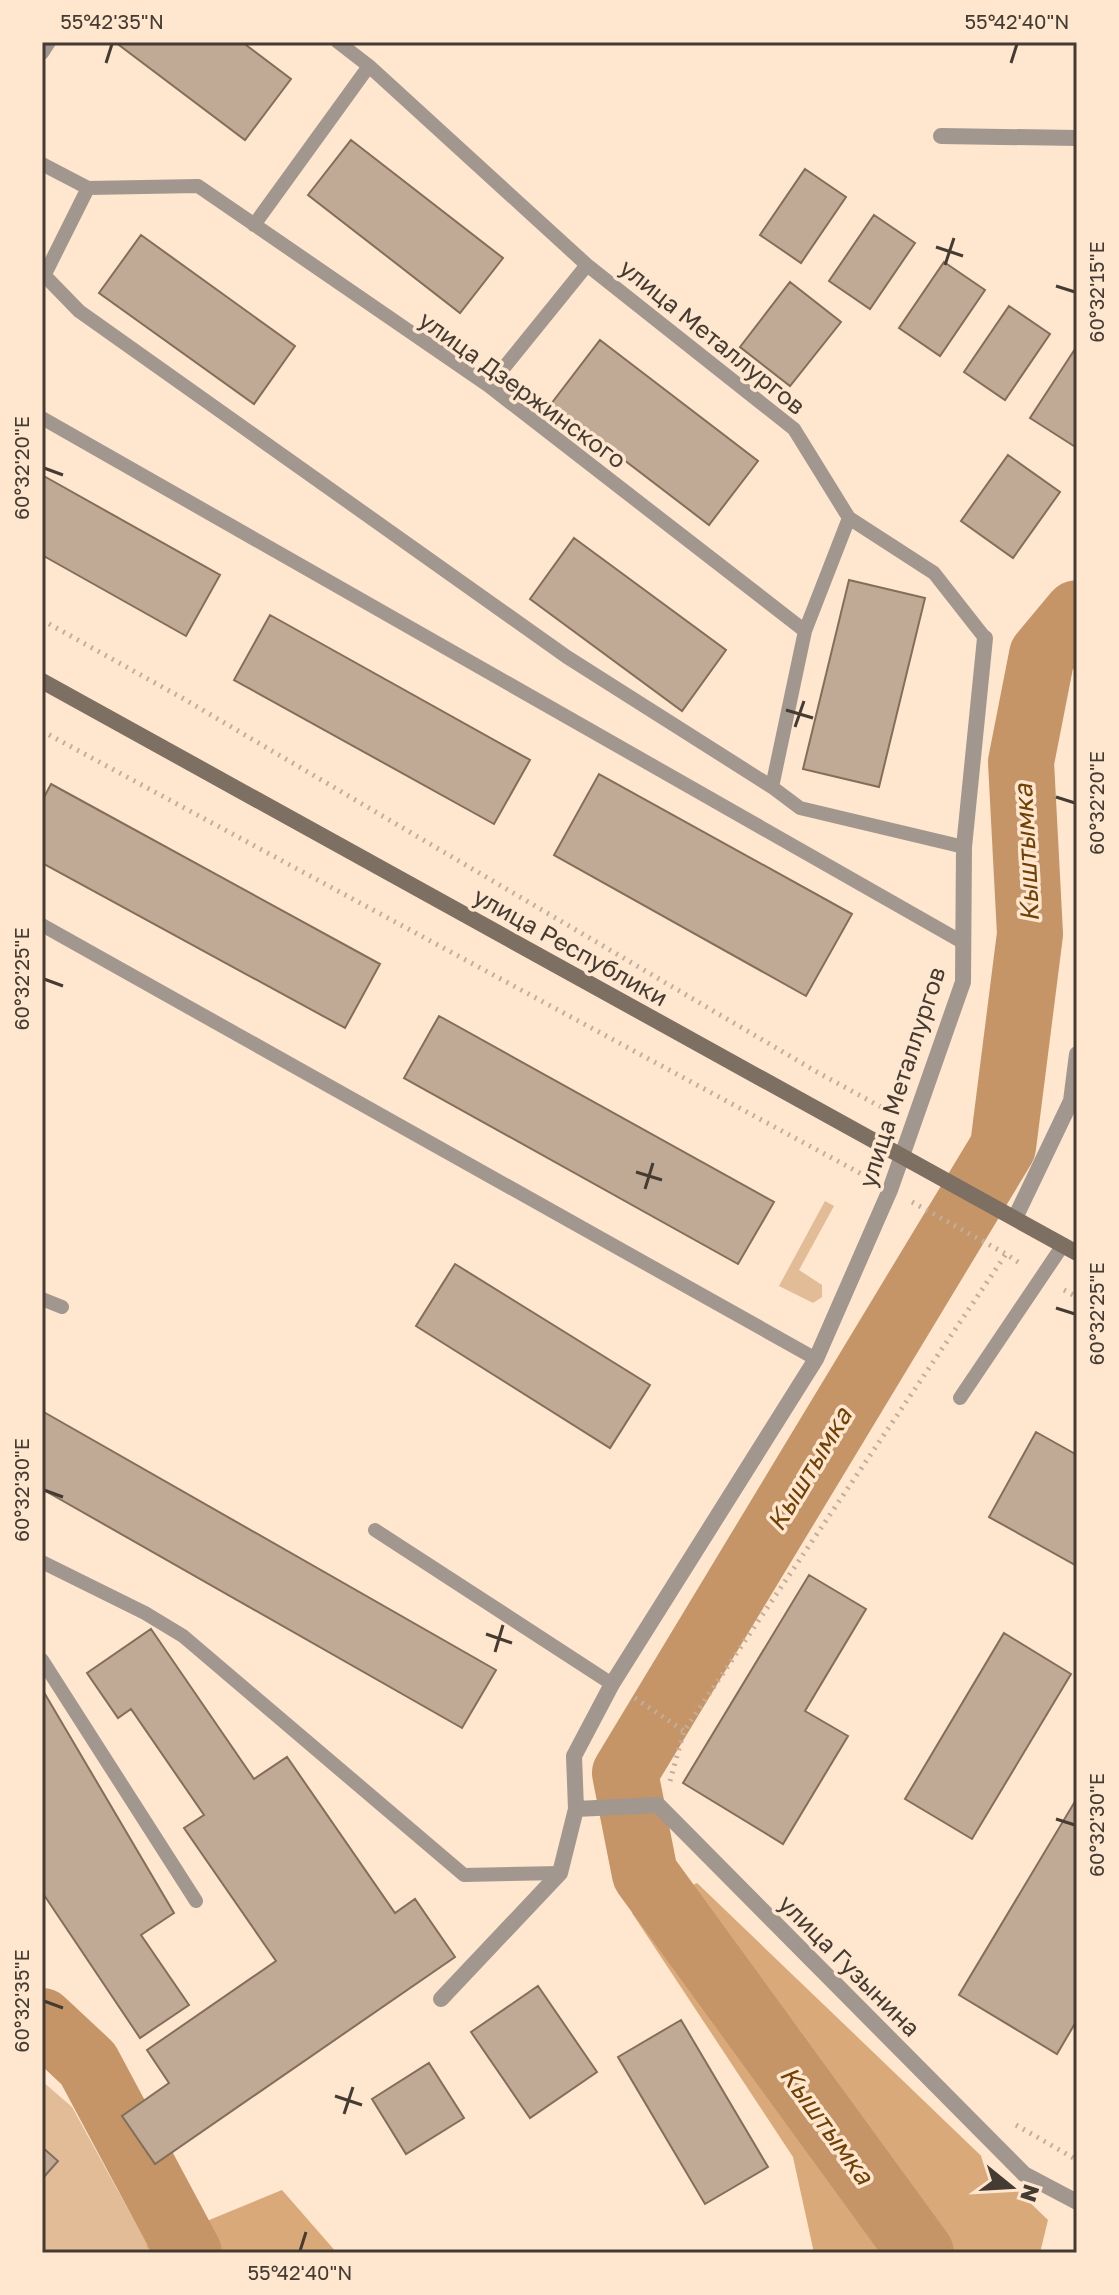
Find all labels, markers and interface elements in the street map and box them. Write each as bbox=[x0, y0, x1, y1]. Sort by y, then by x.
text: 55°42'35"N bbox=[60, 9, 164, 33]
text: 55°42'40"N bbox=[965, 9, 1070, 33]
text: 60°32'15"E bbox=[1084, 241, 1108, 343]
street label: улица Металлургов bbox=[614, 252, 812, 420]
street label: улица Дзержинского bbox=[414, 304, 632, 474]
text: 60°32'20"E bbox=[9, 416, 33, 520]
text: 60°32'20"E bbox=[1084, 751, 1108, 855]
water label: Кыштымка bbox=[1007, 782, 1045, 923]
street label: улица Республики bbox=[469, 881, 673, 1011]
text: 60°32'25"E bbox=[9, 927, 33, 1031]
street label: улица Металлургов bbox=[852, 963, 950, 1191]
text: 60°32'25"E bbox=[1084, 1262, 1108, 1366]
water label: Кыштымка bbox=[760, 1401, 859, 1536]
text: 60°32'30"E bbox=[9, 1438, 33, 1542]
text: 60°32'30"E bbox=[1084, 1773, 1108, 1877]
street label: улица Гузынина bbox=[773, 1888, 927, 2042]
text: 60°32'35"E bbox=[9, 1949, 33, 2053]
water label: Кыштымка bbox=[774, 2060, 881, 2191]
north arrow bbox=[971, 2147, 1051, 2227]
text: N bbox=[1015, 2181, 1046, 2205]
text: 55°42'40"N bbox=[248, 2260, 353, 2284]

